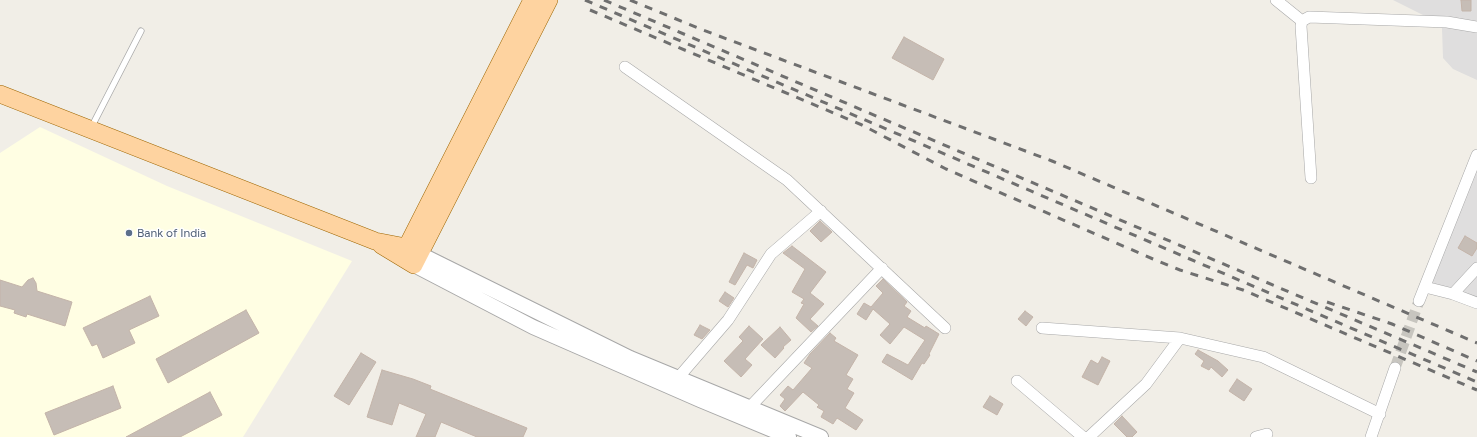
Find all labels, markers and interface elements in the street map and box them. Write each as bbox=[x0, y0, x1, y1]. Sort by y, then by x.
place label: Bank of India bbox=[137, 226, 206, 240]
marker: Bank of India bbox=[124, 228, 134, 238]

